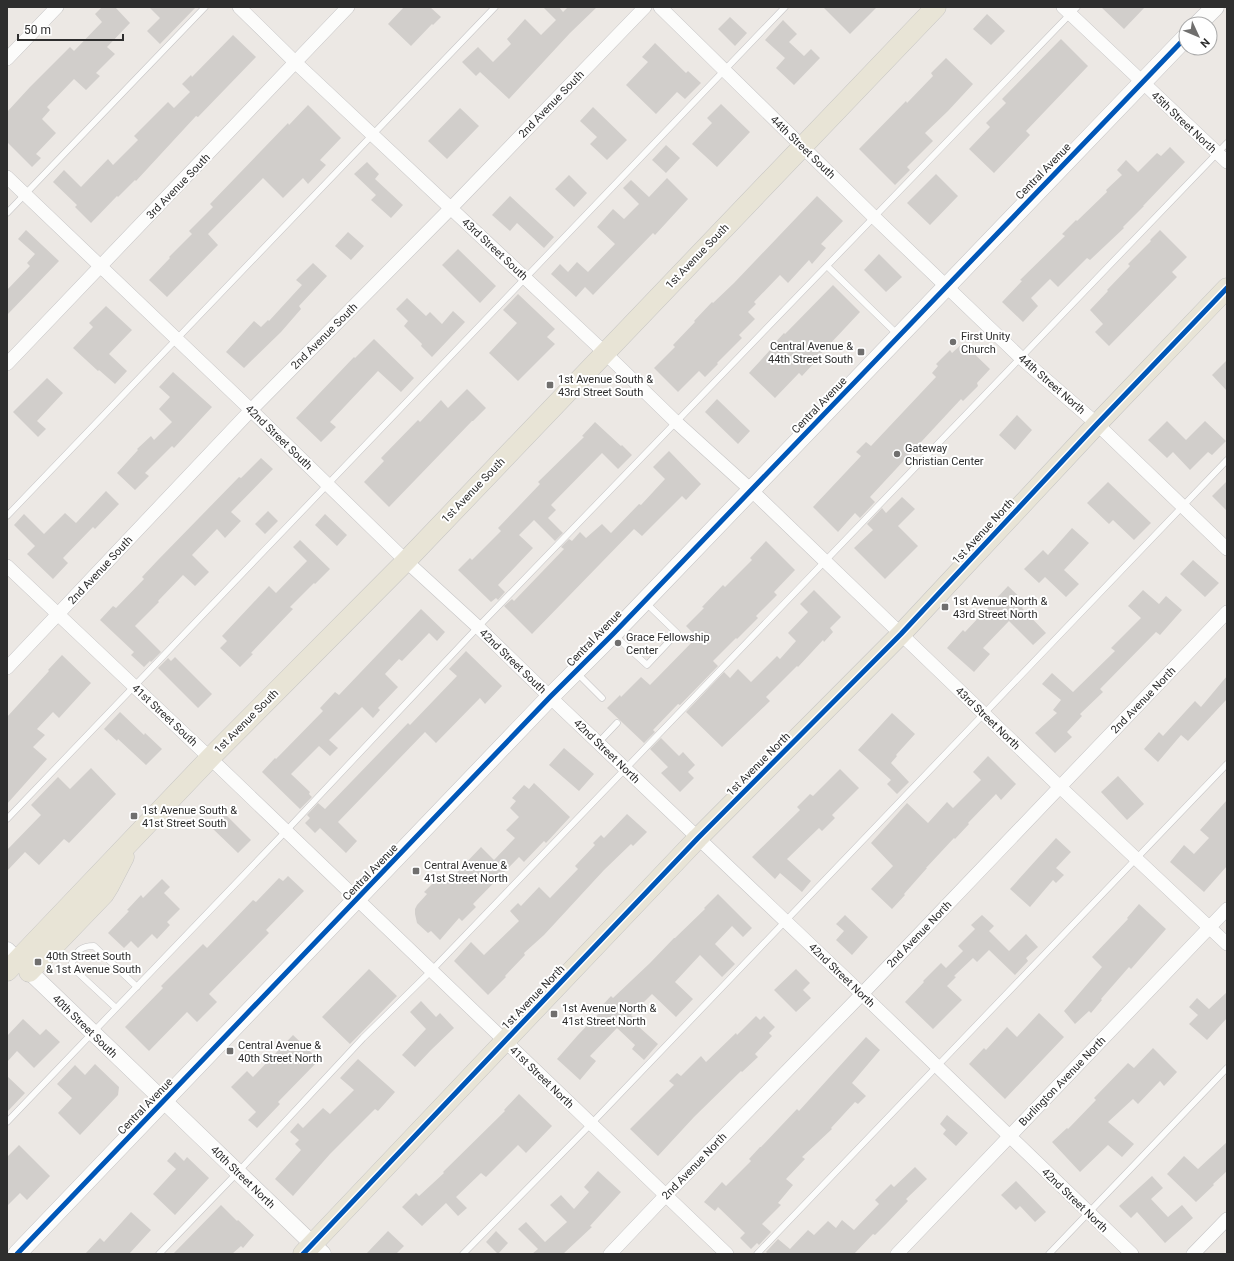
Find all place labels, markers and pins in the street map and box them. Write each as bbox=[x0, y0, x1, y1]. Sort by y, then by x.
place label: First Unity Church bbox=[961, 330, 1011, 356]
marker: First Unity Church bbox=[948, 337, 958, 347]
place label: Central Avenue & 44th Street South bbox=[768, 340, 853, 366]
marker: Central Avenue & 44th Street South bbox=[856, 347, 866, 357]
place label: 1st Avenue South & 43rd Street South bbox=[558, 373, 653, 399]
marker: 1st Avenue South & 43rd Street South bbox=[545, 380, 555, 390]
place label: Gateway Christian Center bbox=[905, 442, 984, 468]
marker: Gateway Christian Center bbox=[892, 449, 902, 459]
place label: 1st Avenue North & 43rd Street North bbox=[953, 595, 1047, 621]
marker: 1st Avenue North & 43rd Street North bbox=[940, 602, 950, 612]
place label: Grace Fellowship Center bbox=[626, 631, 710, 657]
marker: Grace Fellowship Center bbox=[613, 638, 623, 648]
place label: 1st Avenue South & 41st Street South bbox=[142, 804, 237, 830]
marker: 1st Avenue South & 41st Street South bbox=[129, 811, 139, 821]
place label: Central Avenue & 41st Street North bbox=[424, 859, 508, 885]
marker: Central Avenue & 41st Street North bbox=[411, 866, 421, 876]
place label: 40th Street South & 1st Avenue South bbox=[46, 950, 141, 976]
marker: 40th Street South & 1st Avenue South bbox=[33, 957, 43, 967]
place label: 1st Avenue North & 41st Street North bbox=[562, 1002, 656, 1028]
marker: 1st Avenue North & 41st Street North bbox=[549, 1009, 559, 1019]
place label: Central Avenue & 40th Street North bbox=[238, 1039, 322, 1065]
marker: Central Avenue & 40th Street North bbox=[225, 1046, 235, 1056]

